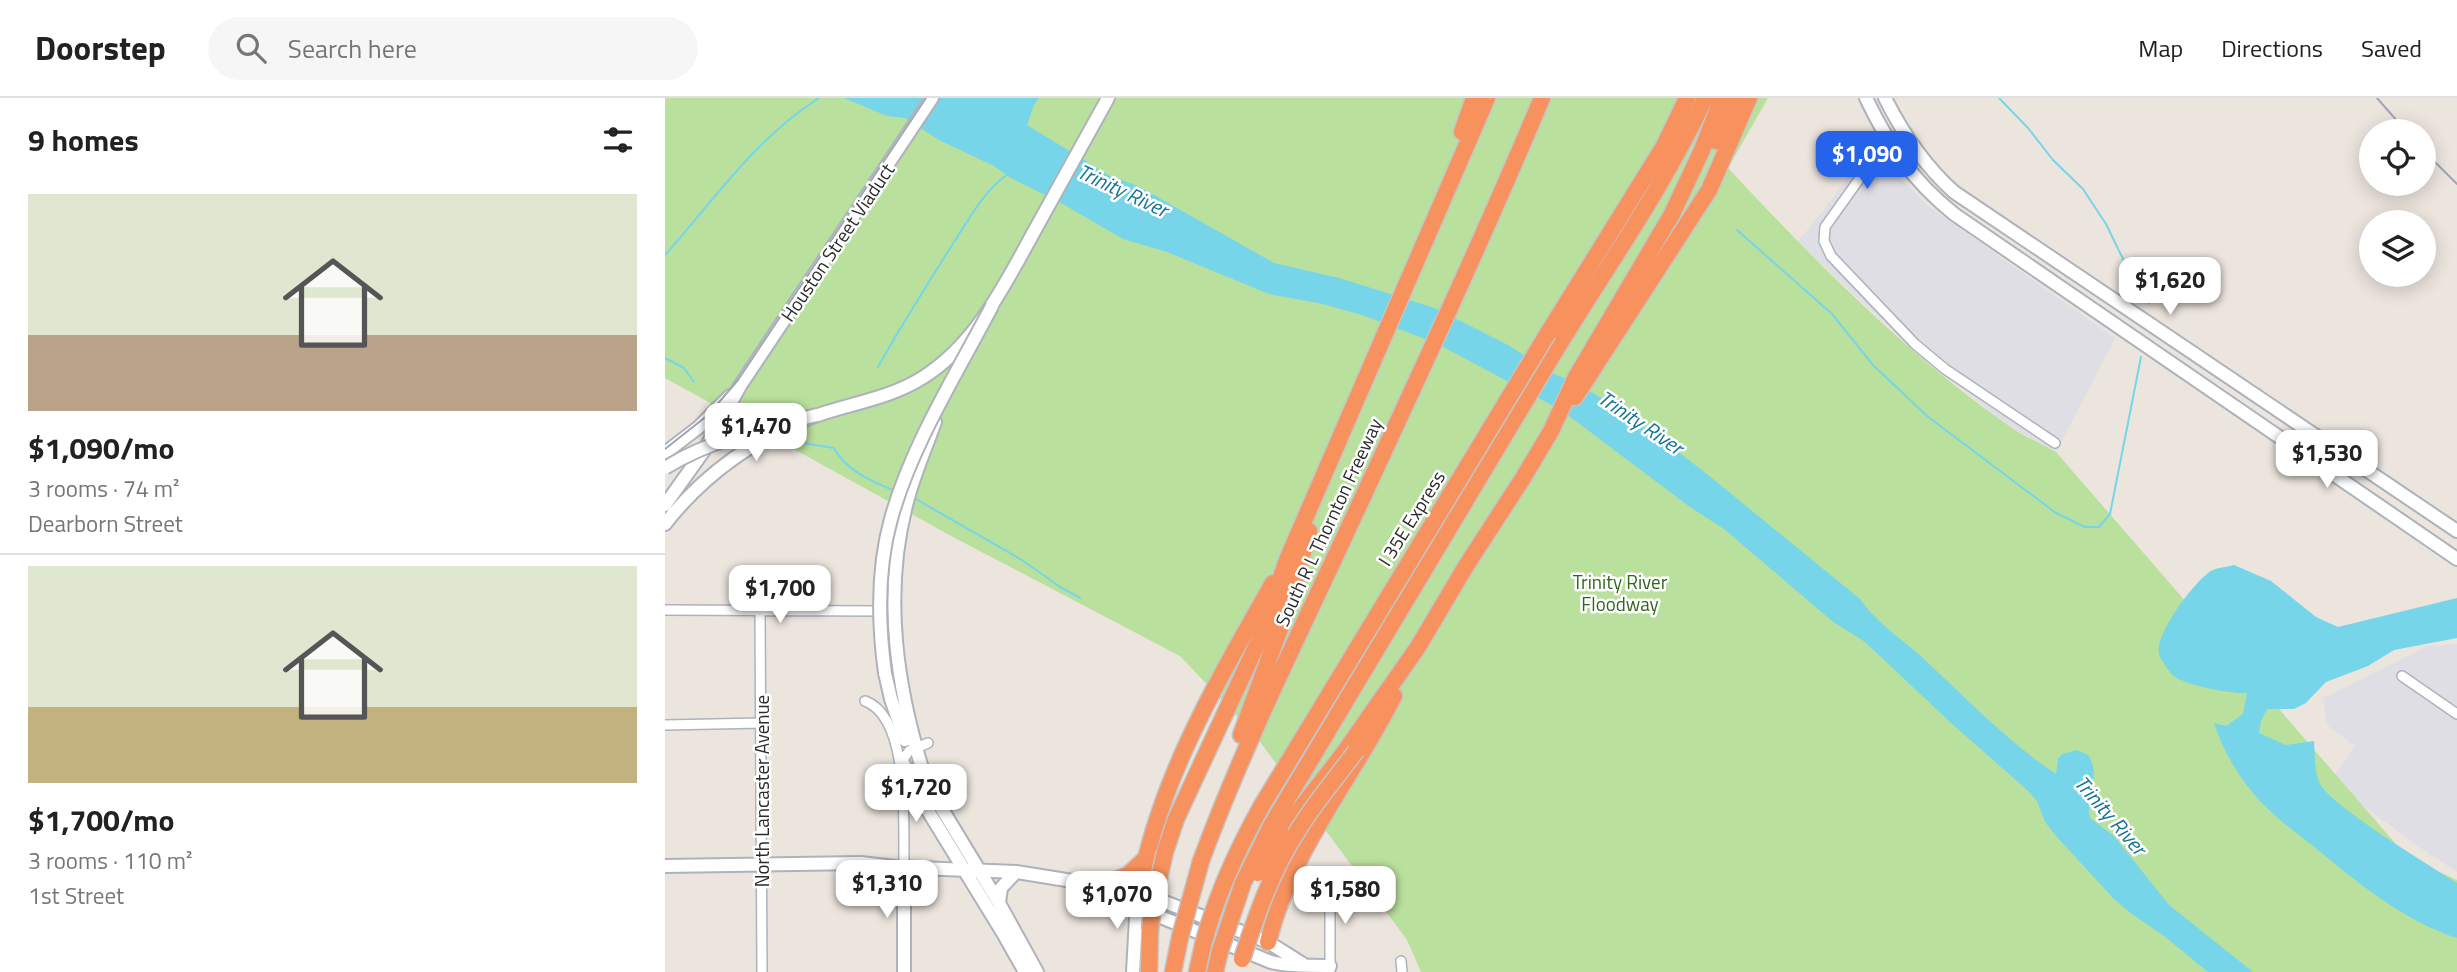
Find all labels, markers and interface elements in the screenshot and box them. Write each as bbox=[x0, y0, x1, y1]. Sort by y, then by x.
search box bbox=[208, 17, 698, 80]
text: Doorstep bbox=[35, 23, 166, 73]
icon: search bbox=[232, 29, 270, 67]
text: Search here bbox=[288, 29, 417, 68]
text: Map bbox=[2138, 30, 2183, 66]
text: Directions bbox=[2221, 30, 2323, 66]
text: Saved bbox=[2361, 30, 2422, 66]
text: 9 homes bbox=[28, 117, 139, 163]
map controls bbox=[2359, 119, 2436, 287]
button: locate bbox=[2359, 119, 2436, 196]
icon: filters bbox=[599, 121, 637, 159]
pin: $1,090 bbox=[1810, 132, 1924, 191]
text: $1,090 bbox=[1832, 136, 1902, 171]
water label: Trinity River bbox=[1072, 155, 1176, 226]
street label: Houston Street Viaduct bbox=[773, 157, 901, 327]
button: layers bbox=[2359, 210, 2436, 287]
icon: home bbox=[270, 240, 396, 366]
pin: $1,620 bbox=[2113, 258, 2227, 317]
text: $1,620 bbox=[2135, 262, 2205, 297]
water label: Trinity River bbox=[1592, 382, 1692, 464]
pin: $1,470 bbox=[699, 404, 813, 463]
text: $1,470 bbox=[721, 408, 791, 443]
street label: South R L Thornton Freeway bbox=[1267, 413, 1389, 631]
text: $1,090/mo bbox=[28, 425, 174, 471]
pin: $1,530 bbox=[2270, 430, 2384, 490]
text: $1,530 bbox=[2292, 435, 2362, 470]
street label: I 35E Express bbox=[1370, 465, 1452, 571]
text: 3 rooms · 74 m² bbox=[28, 471, 179, 506]
text: Dearborn Street bbox=[28, 506, 183, 541]
pin: $1,700 bbox=[723, 566, 837, 625]
park label: Trinity River Floodway bbox=[1573, 567, 1668, 618]
text: $1,700 bbox=[745, 570, 815, 605]
icon: home bbox=[270, 612, 396, 738]
street label: North Lancaster Avenue bbox=[747, 695, 776, 887]
pin: $1,720 bbox=[859, 764, 973, 824]
water label: Trinity River bbox=[2067, 768, 2156, 864]
text: $1,720 bbox=[881, 769, 951, 804]
text: $1,700/mo bbox=[28, 797, 174, 843]
text: 3 rooms · 110 m² bbox=[28, 843, 192, 878]
pin: $1,310 bbox=[830, 860, 944, 920]
text: $1,310 bbox=[852, 865, 922, 900]
pin: $1,580 bbox=[1288, 866, 1402, 926]
text: $1,580 bbox=[1310, 871, 1380, 906]
pin: $1,070 bbox=[1060, 872, 1174, 931]
text: $1,070 bbox=[1082, 876, 1152, 911]
text: 1st Street bbox=[28, 878, 124, 913]

